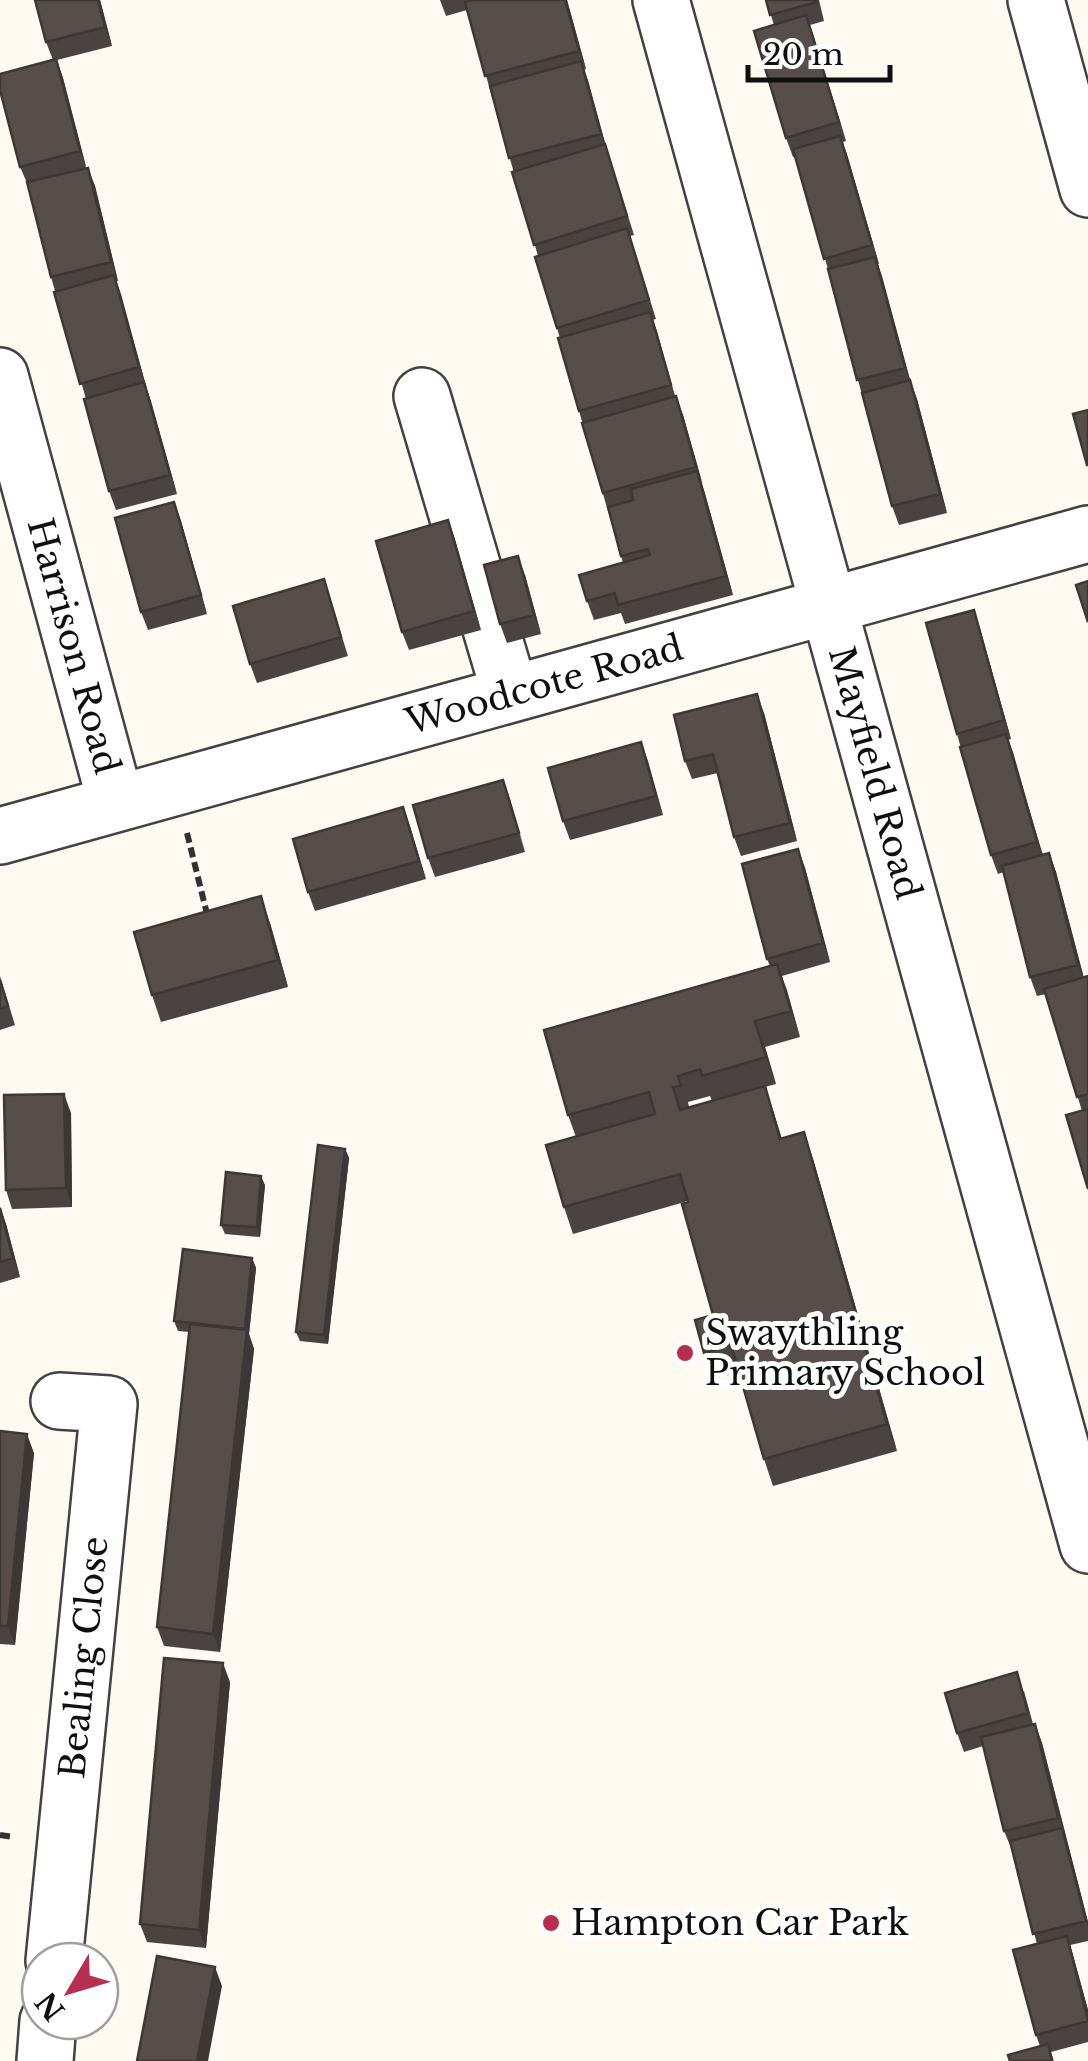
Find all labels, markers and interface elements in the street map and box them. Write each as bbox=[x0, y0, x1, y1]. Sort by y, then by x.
scale bar bbox=[748, 20, 890, 82]
text: 20 m bbox=[763, 36, 844, 73]
street label: Harrison Road bbox=[19, 513, 129, 779]
street label: Woodcote Road bbox=[400, 625, 688, 744]
street label: Mayfield Road bbox=[820, 642, 931, 904]
place label: Swaythling Primary School bbox=[705, 1311, 985, 1394]
marker: Swaythling Primary School bbox=[674, 1342, 696, 1364]
street label: Bealing Close bbox=[50, 1535, 117, 1780]
place label: Hampton Car Park bbox=[571, 1901, 909, 1944]
marker: Hampton Car Park bbox=[540, 1912, 562, 1934]
north arrow bbox=[20, 1941, 120, 2041]
text: N bbox=[29, 1985, 73, 2027]

